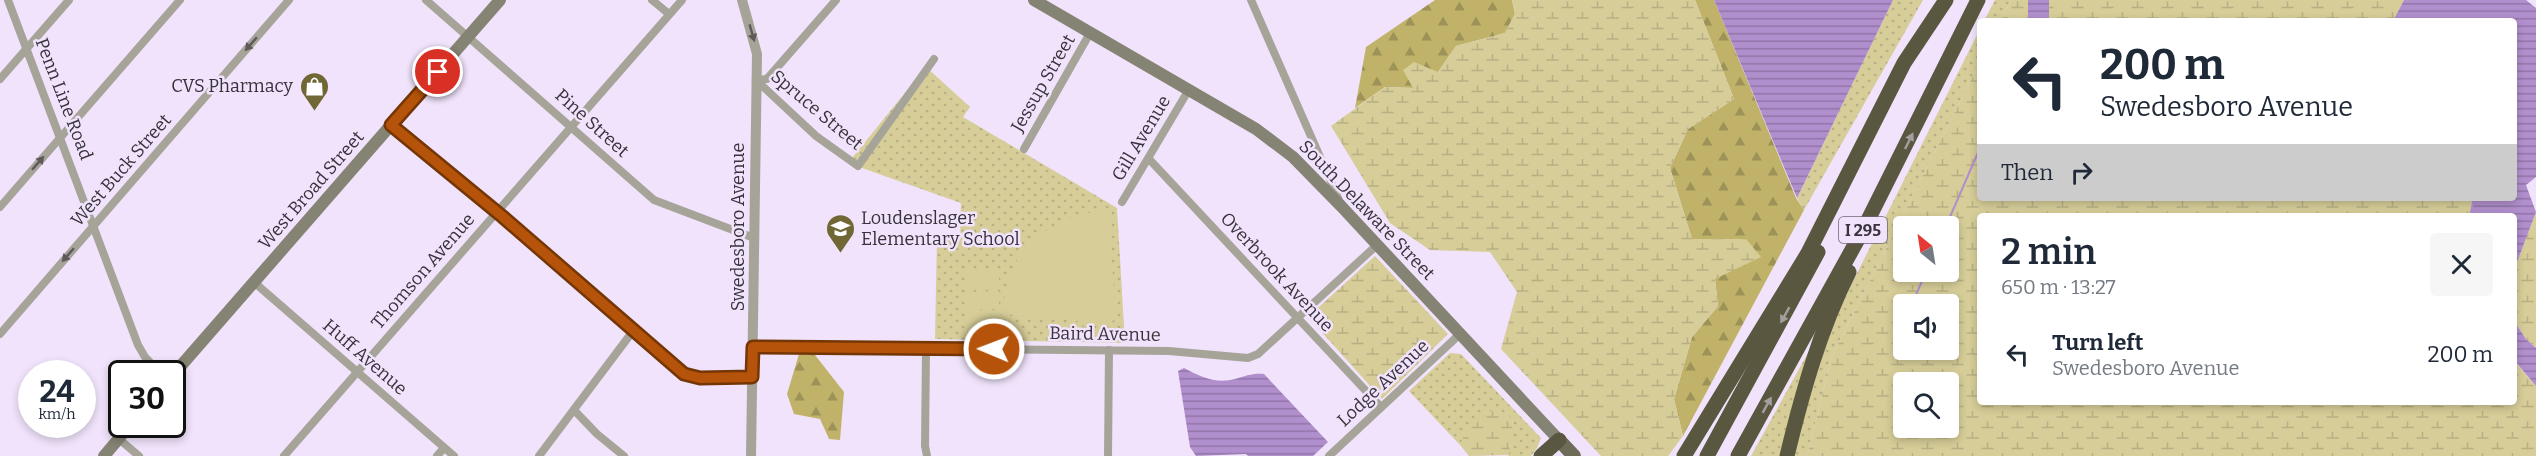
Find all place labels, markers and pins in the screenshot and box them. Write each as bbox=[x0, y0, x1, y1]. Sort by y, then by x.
pin bbox=[412, 46, 463, 97]
shop icon: CVS Pharmacy bbox=[298, 70, 330, 112]
place label: CVS Pharmacy bbox=[171, 75, 293, 97]
place label: Loudenslager Elementary School bbox=[861, 207, 1020, 250]
school or university icon: Loudenslager Elementary School bbox=[824, 212, 856, 254]

